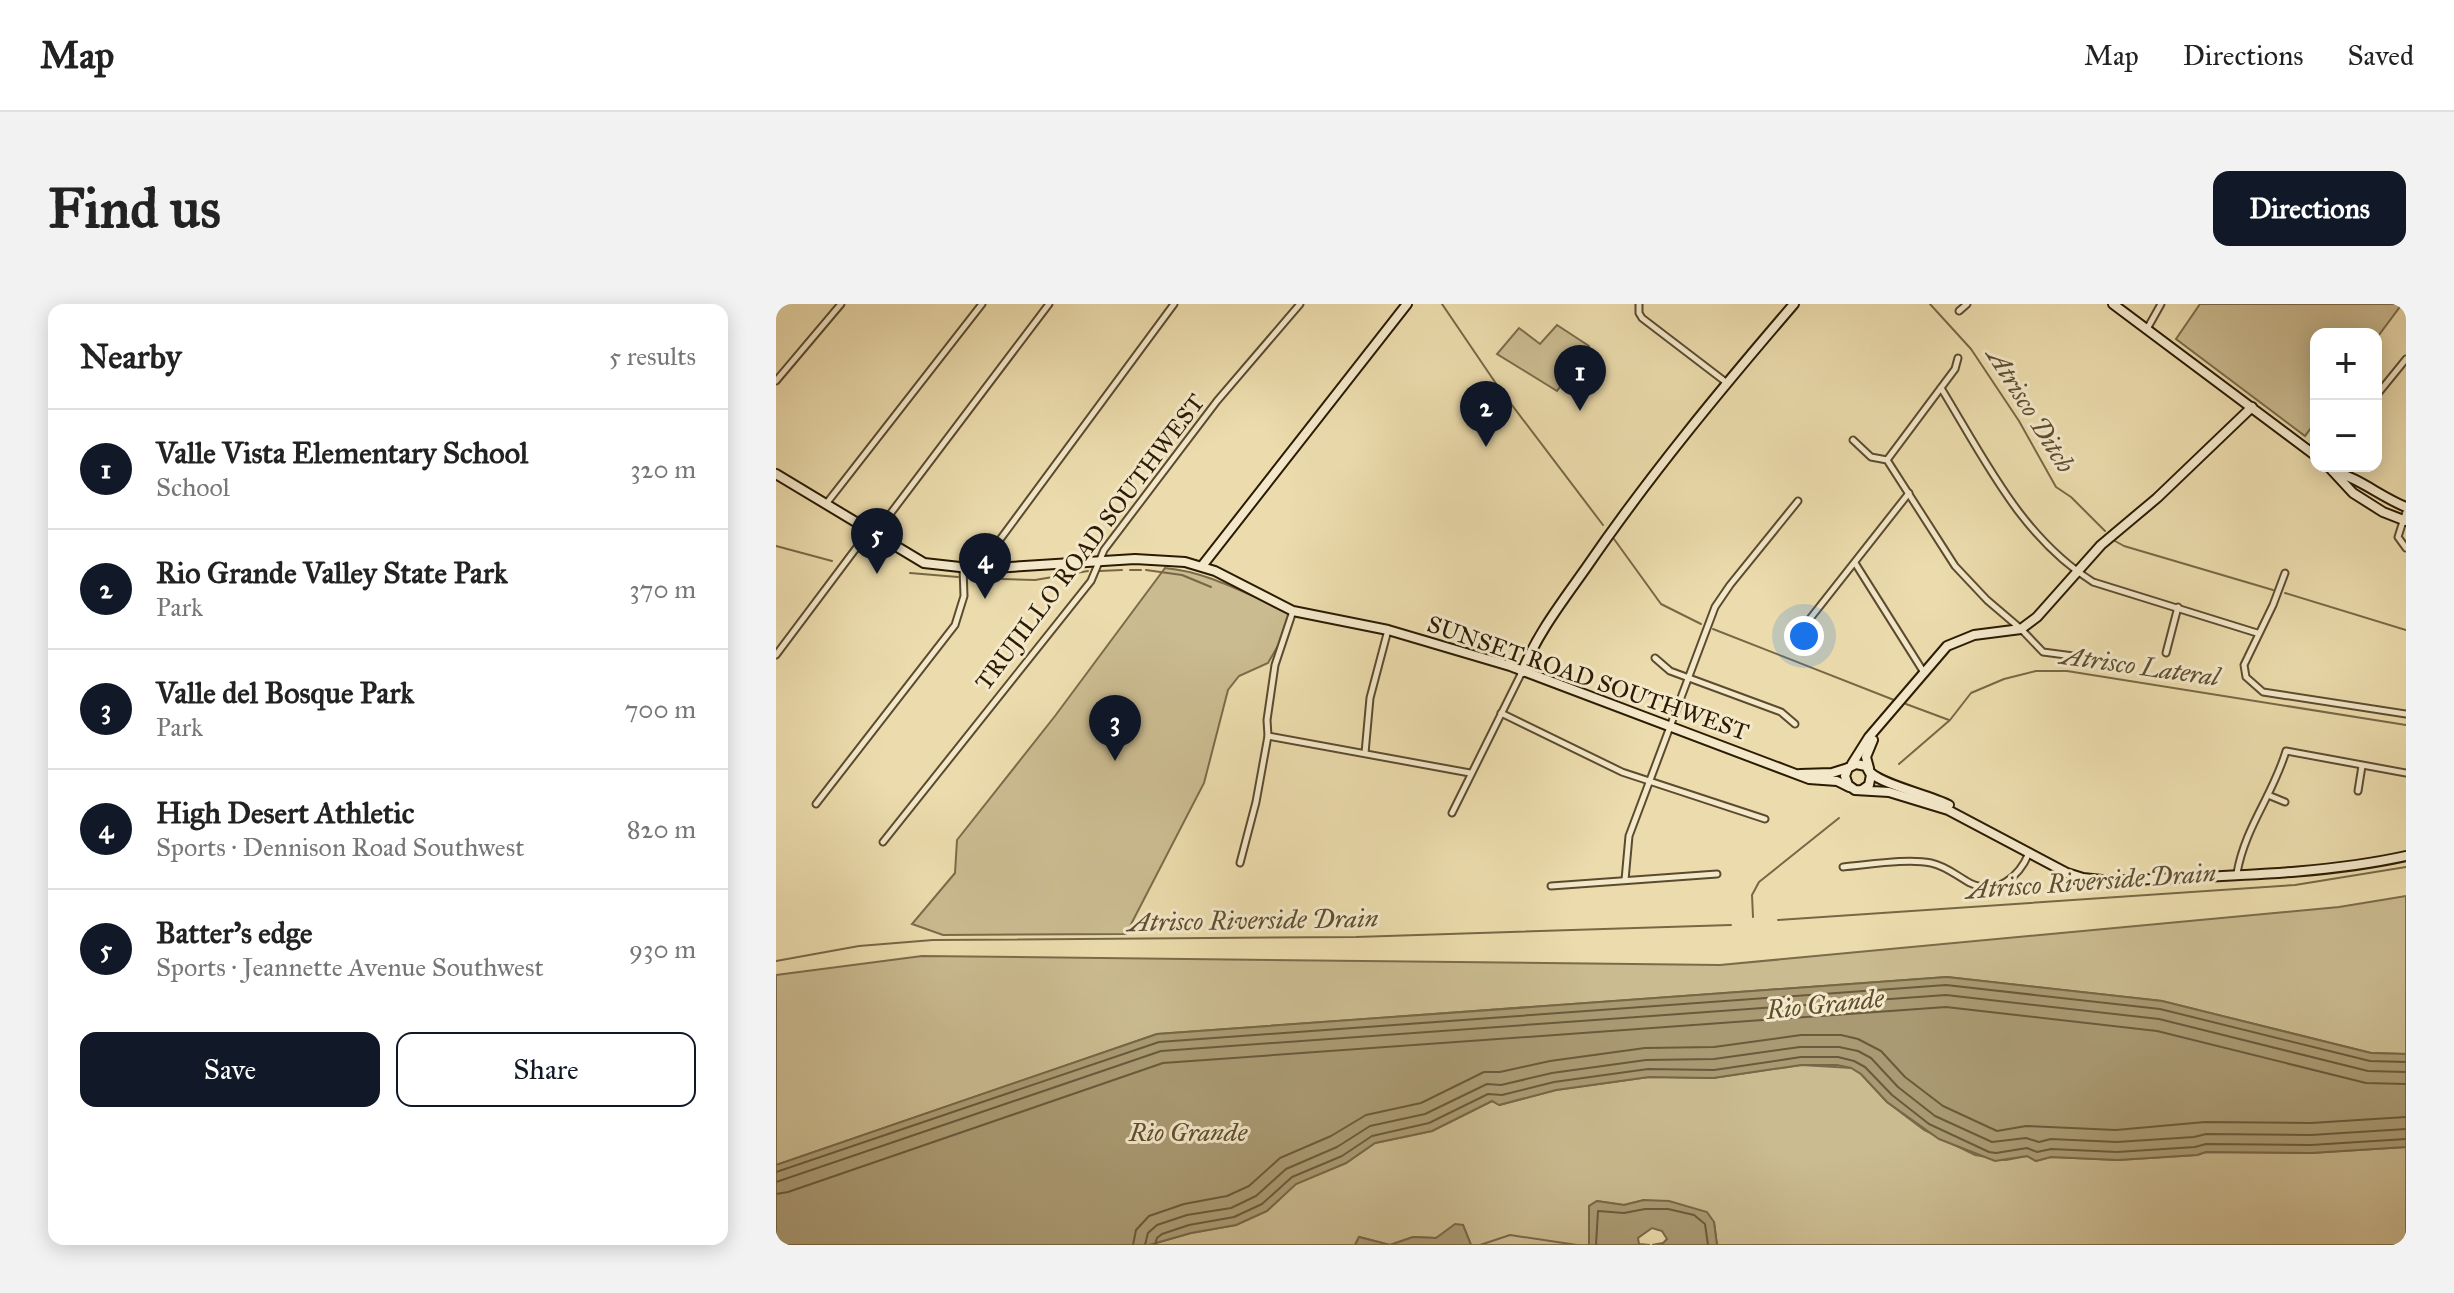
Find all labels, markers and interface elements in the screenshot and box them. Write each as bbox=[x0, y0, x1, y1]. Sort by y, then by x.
text: Map bbox=[40, 32, 114, 78]
text: Map bbox=[2084, 38, 2139, 73]
text: Directions bbox=[2183, 38, 2304, 73]
text: Saved bbox=[2348, 38, 2414, 73]
button: Directions bbox=[2213, 171, 2406, 246]
text: Find us bbox=[48, 174, 221, 242]
map controls bbox=[2310, 328, 2382, 472]
button: + bbox=[2310, 328, 2382, 400]
text: Nearby bbox=[80, 336, 182, 377]
water label: Atrisco Ditch bbox=[1978, 339, 2082, 479]
text: 5 results bbox=[609, 340, 696, 372]
pin: 1 bbox=[1554, 345, 1606, 411]
pin: 2 bbox=[1460, 381, 1512, 447]
street label: TRUJILLO ROAD SOUTHWEST bbox=[969, 388, 1211, 696]
button: − bbox=[2310, 400, 2382, 472]
text: Valle Vista Elementary School bbox=[156, 435, 528, 471]
text: 1 bbox=[101, 453, 111, 485]
text: 320 m bbox=[630, 453, 696, 485]
text: School bbox=[156, 471, 230, 503]
pin: 5 bbox=[851, 508, 903, 574]
pin: 4 bbox=[959, 533, 1011, 599]
text: Rio Grande Valley State Park bbox=[156, 555, 508, 591]
text: 2 bbox=[100, 573, 112, 605]
text: 370 m bbox=[629, 573, 696, 605]
text: Park bbox=[156, 591, 203, 623]
street label: SUNSET ROAD SOUTHWEST bbox=[1423, 609, 1753, 747]
your location bbox=[1784, 616, 1824, 656]
water label: Atrisco Lateral bbox=[2056, 639, 2223, 693]
text: Valle del Bosque Park bbox=[156, 675, 414, 711]
text: 3 bbox=[101, 693, 111, 725]
text: 700 m bbox=[624, 693, 696, 725]
pin: 3 bbox=[1089, 695, 1141, 761]
text: Park bbox=[156, 711, 203, 743]
text: High Desert Athletic bbox=[156, 795, 414, 831]
text: 4 bbox=[99, 813, 113, 845]
text: 820 m bbox=[627, 813, 696, 845]
text: Sports · Dennison Road Southwest bbox=[156, 831, 524, 863]
water label: Atrisco Riverside Drain bbox=[1962, 856, 2217, 906]
water label: Atrisco Riverside Drain bbox=[1125, 902, 1379, 938]
text: Batter's edge bbox=[156, 915, 312, 951]
text: 5 bbox=[100, 933, 112, 965]
text: 930 m bbox=[629, 933, 696, 965]
text: Sports · Jeannette Avenue Southwest bbox=[156, 951, 544, 983]
water label: Rio Grande bbox=[1764, 982, 1887, 1026]
button: Save bbox=[80, 1032, 380, 1107]
button: Share bbox=[396, 1032, 696, 1107]
water label: Rio Grande bbox=[1128, 1116, 1248, 1148]

